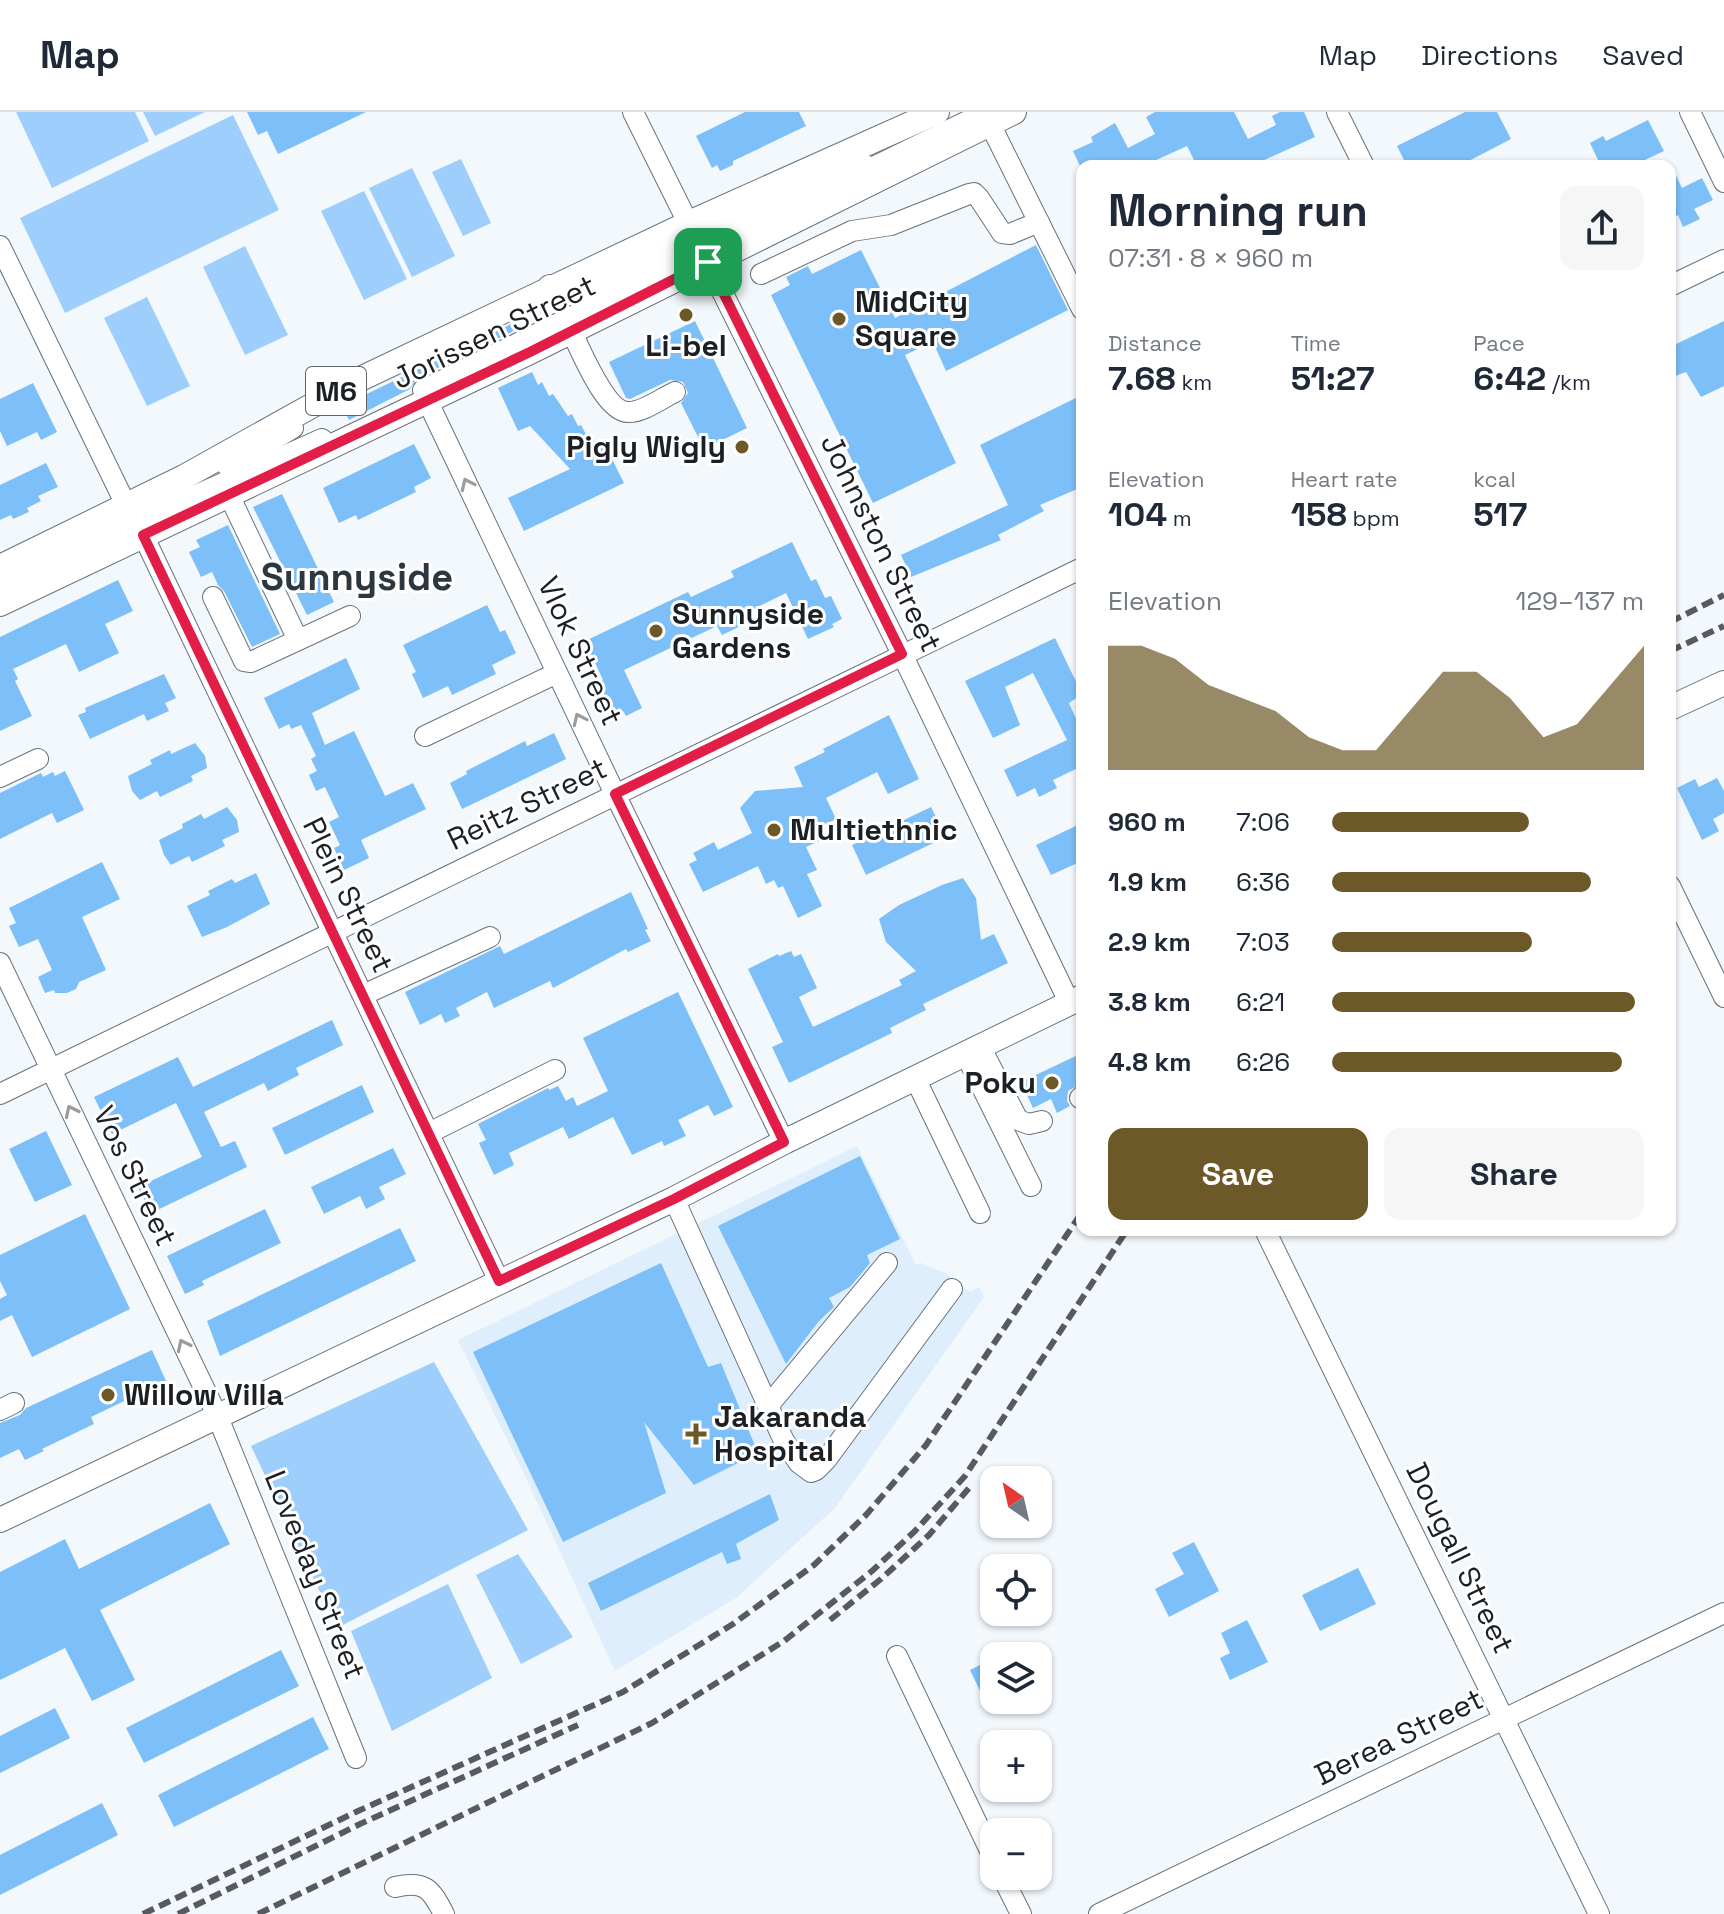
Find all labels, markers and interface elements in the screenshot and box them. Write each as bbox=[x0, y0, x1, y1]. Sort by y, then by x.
text: Map bbox=[40, 31, 120, 79]
text: Map bbox=[1319, 37, 1377, 73]
text: Directions bbox=[1421, 37, 1558, 73]
text: Saved bbox=[1602, 37, 1684, 73]
text: Morning run bbox=[1108, 183, 1368, 239]
button: share bbox=[1560, 186, 1644, 270]
pin bbox=[674, 228, 742, 296]
icon: arrive bbox=[686, 240, 730, 284]
text: 07:31 · 8 × 960 m bbox=[1108, 241, 1313, 275]
street label: Jorissen Street bbox=[386, 266, 602, 398]
place label: MidCity Square bbox=[855, 282, 968, 355]
marker: Li-bel bbox=[677, 306, 695, 324]
marker: MidCity Square bbox=[830, 310, 848, 328]
place label: Li-bel bbox=[645, 326, 727, 365]
text: Distance bbox=[1108, 329, 1202, 357]
text: Time bbox=[1291, 329, 1341, 357]
text: Pace bbox=[1473, 329, 1525, 357]
text: 7.68 bbox=[1108, 357, 1176, 400]
text: 51:27 bbox=[1291, 357, 1375, 400]
text: 6:42 bbox=[1473, 357, 1546, 400]
road number: M6 bbox=[306, 367, 366, 415]
text: km bbox=[1176, 368, 1212, 396]
text: /km bbox=[1546, 368, 1591, 396]
place label: Pigly Wigly bbox=[566, 427, 726, 466]
street label: Johnston Street bbox=[812, 428, 951, 658]
marker: Pigly Wigly bbox=[733, 438, 751, 456]
text: Elevation bbox=[1108, 465, 1204, 493]
text: Heart rate bbox=[1291, 465, 1397, 493]
text: kcal bbox=[1473, 465, 1516, 493]
one-way arrow bbox=[461, 478, 477, 493]
text: 104 bbox=[1108, 493, 1167, 536]
text: 158 bbox=[1291, 493, 1347, 536]
text: 517 bbox=[1473, 493, 1527, 536]
text: m bbox=[1167, 504, 1192, 532]
text: bpm bbox=[1347, 504, 1400, 532]
district label: Sunnyside bbox=[261, 553, 453, 601]
street label: Vlok Street bbox=[529, 570, 632, 732]
text: Elevation bbox=[1108, 584, 1222, 618]
text: 129–137 m bbox=[1516, 584, 1644, 618]
place label: Sunnyside Gardens bbox=[672, 594, 824, 667]
marker: Sunnyside Gardens bbox=[647, 622, 665, 640]
one-way arrow bbox=[573, 713, 589, 728]
street label: Reitz Street bbox=[441, 748, 613, 859]
text: 960 m bbox=[1108, 805, 1186, 839]
text: 7:06 bbox=[1236, 805, 1290, 839]
place label: Multiethnic bbox=[790, 810, 958, 849]
street label: Plein Street bbox=[294, 811, 403, 979]
marker: Multiethnic bbox=[765, 821, 783, 839]
text: 1.9 km bbox=[1108, 865, 1187, 899]
text: 6:36 bbox=[1236, 865, 1290, 899]
text: 2.9 km bbox=[1108, 925, 1191, 959]
text: 7:03 bbox=[1236, 925, 1290, 959]
text: 3.8 km bbox=[1108, 985, 1191, 1019]
text: 6:21 bbox=[1236, 985, 1285, 1019]
text: 4.8 km bbox=[1108, 1045, 1191, 1079]
text: 6:26 bbox=[1236, 1045, 1290, 1079]
place label: Poku bbox=[964, 1063, 1036, 1102]
marker: Poku bbox=[1043, 1074, 1061, 1092]
street label: Vos Street bbox=[85, 1099, 186, 1252]
one-way arrow bbox=[65, 1104, 81, 1119]
button: Save bbox=[1108, 1128, 1368, 1220]
button: Share bbox=[1384, 1128, 1644, 1220]
one-way arrow bbox=[177, 1339, 193, 1353]
place label: Willow Villa bbox=[124, 1375, 284, 1414]
marker: Willow Villa bbox=[99, 1386, 117, 1404]
place label: Jakaranda Hospital bbox=[714, 1397, 866, 1470]
marker: Jakaranda Hospital bbox=[685, 1423, 707, 1445]
street label: Dougall Street bbox=[1397, 1456, 1523, 1660]
street label: Loveday Street bbox=[256, 1465, 375, 1685]
north arrow bbox=[980, 1466, 1052, 1538]
map controls bbox=[980, 1466, 1052, 1890]
button: locate bbox=[980, 1554, 1052, 1626]
button: layers bbox=[980, 1642, 1052, 1714]
street label: Berea Street bbox=[1308, 1679, 1489, 1794]
button: + bbox=[980, 1730, 1052, 1802]
button: − bbox=[980, 1818, 1052, 1890]

